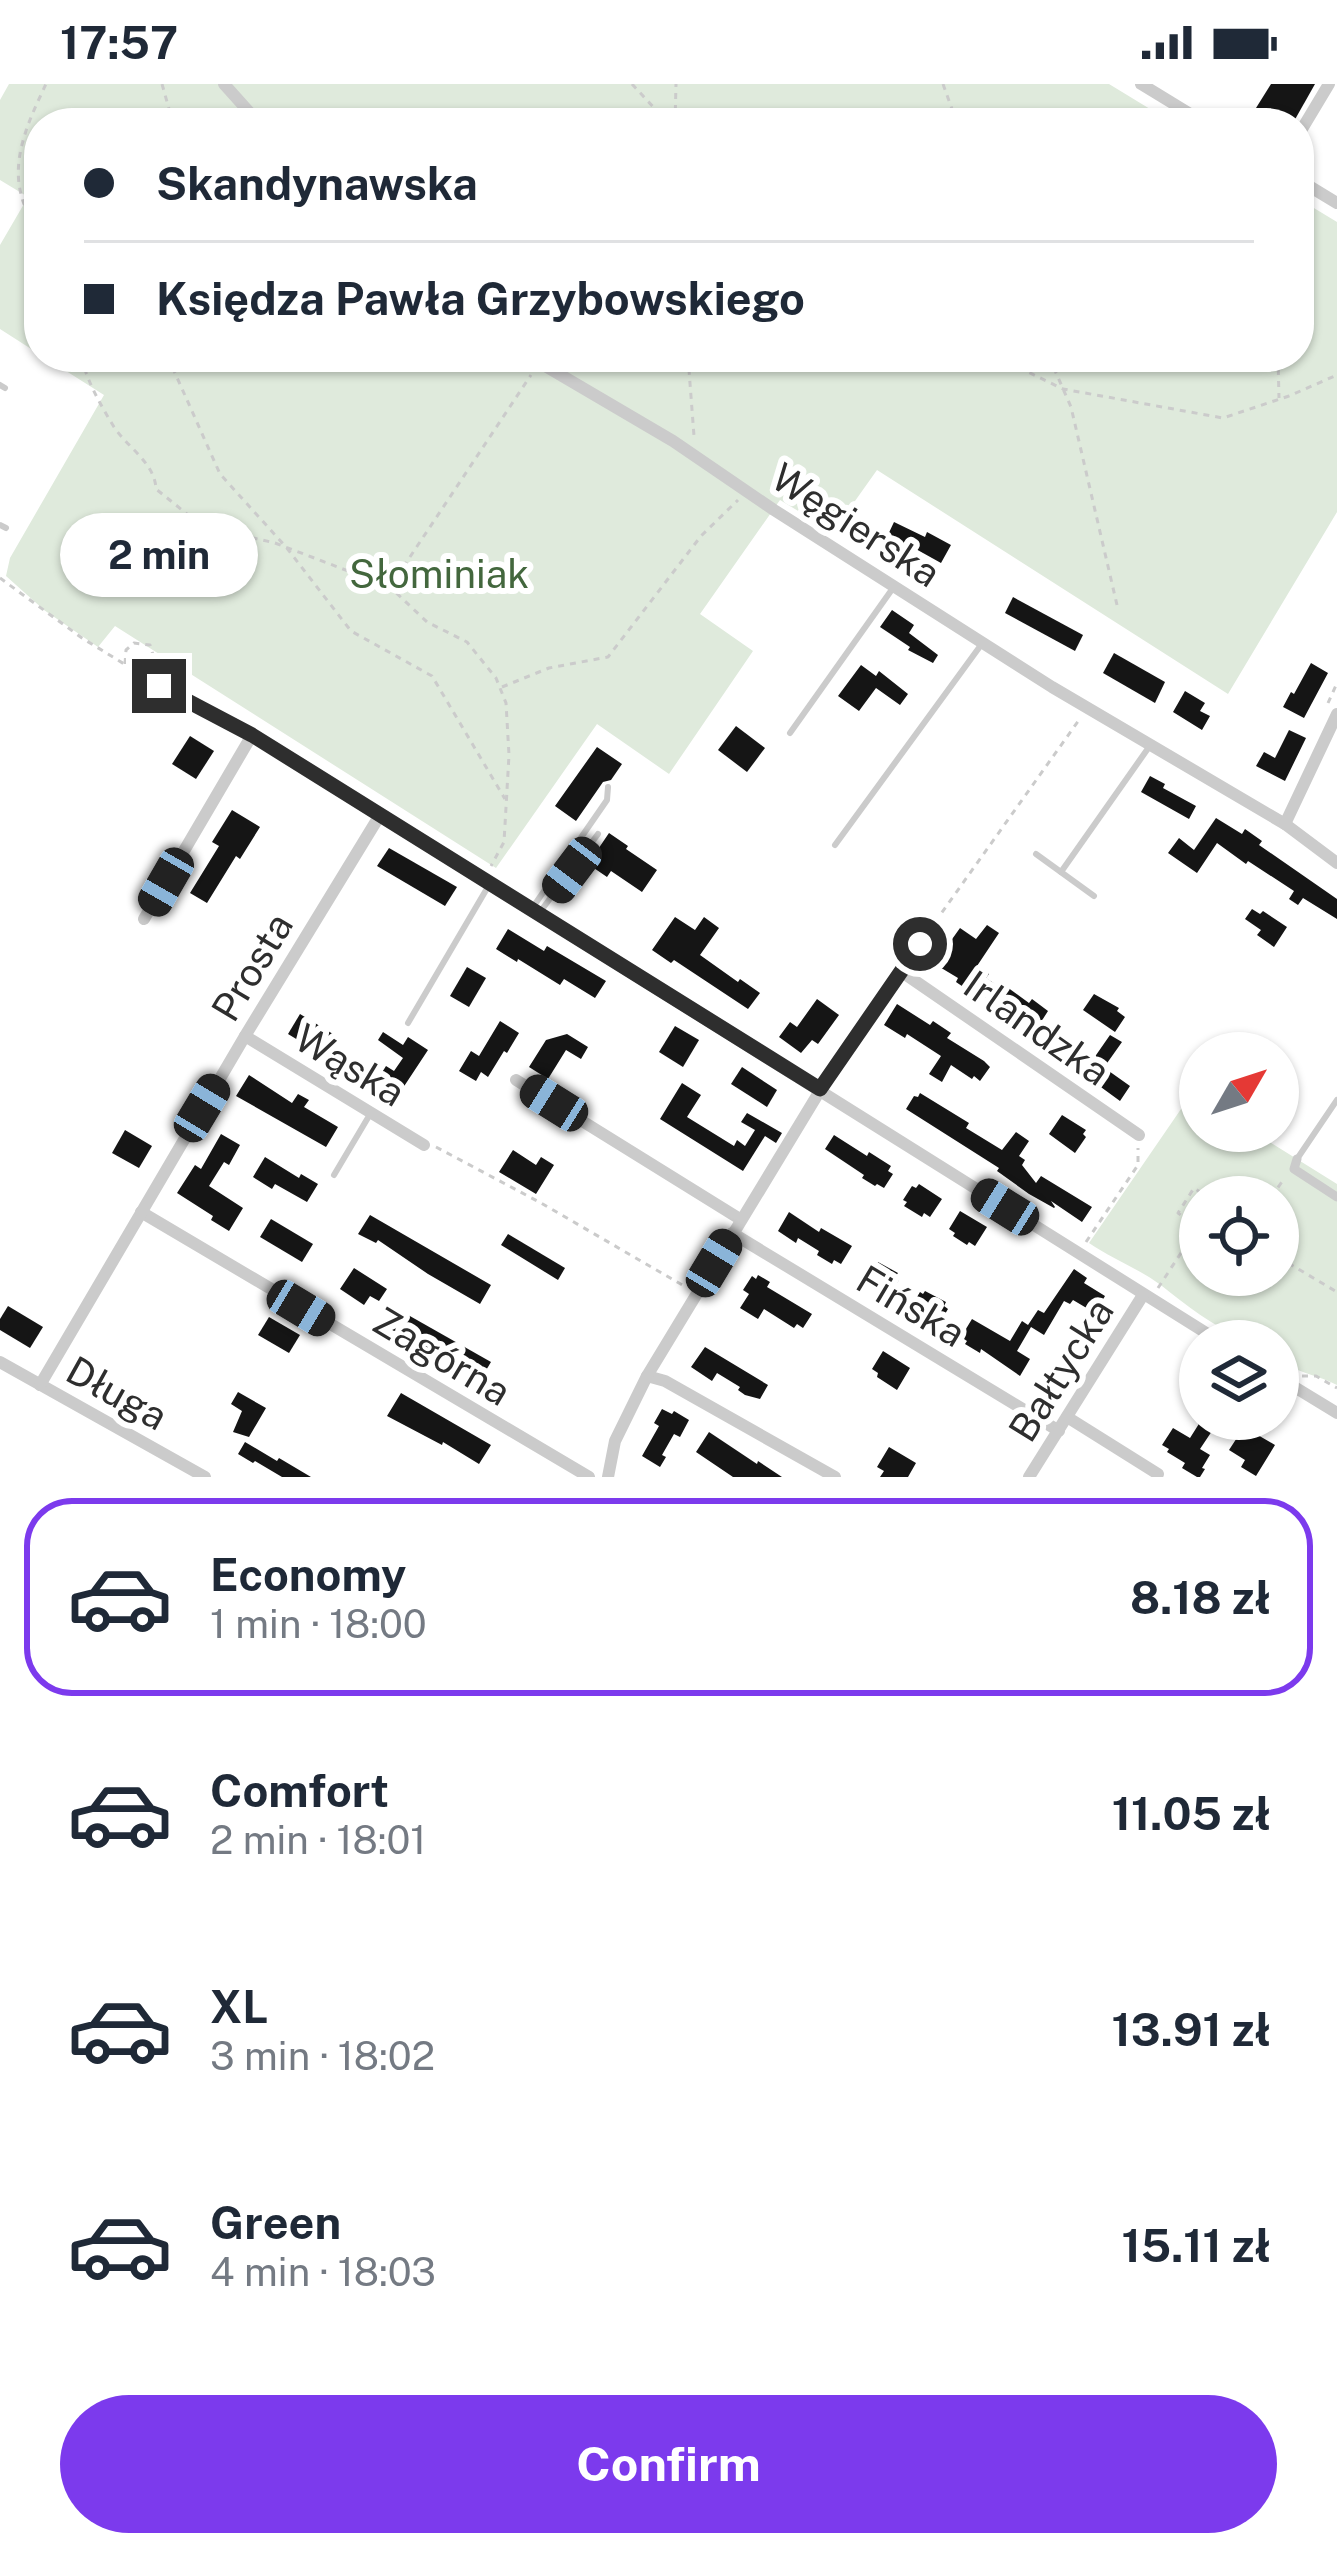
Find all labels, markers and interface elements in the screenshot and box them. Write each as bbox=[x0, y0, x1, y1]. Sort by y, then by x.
text: 17:57 bbox=[60, 16, 178, 69]
text: Skandynawska bbox=[156, 157, 478, 210]
text: Księdza Pawła Grzybowskiego bbox=[156, 272, 805, 325]
street label: Węgierska bbox=[763, 454, 949, 596]
callout: 2 min bbox=[60, 512, 258, 596]
text: 2 min bbox=[108, 532, 210, 578]
park label: Słominiak bbox=[349, 551, 529, 597]
route end bbox=[132, 659, 186, 713]
car bbox=[536, 830, 608, 910]
car bbox=[132, 842, 200, 922]
street label: Prosta bbox=[202, 905, 302, 1029]
route start bbox=[893, 917, 947, 971]
street label: Irlandzka bbox=[955, 961, 1119, 1095]
street label: Wąska bbox=[287, 1014, 413, 1116]
north arrow bbox=[1179, 1032, 1299, 1152]
map controls bbox=[1179, 1032, 1299, 1440]
car bbox=[168, 1068, 236, 1148]
car bbox=[514, 1069, 594, 1137]
car bbox=[965, 1173, 1045, 1241]
button: locate bbox=[1179, 1176, 1299, 1296]
car bbox=[680, 1223, 748, 1303]
street label: Fińska bbox=[849, 1256, 973, 1356]
car bbox=[261, 1274, 341, 1342]
street label: Bałtycka bbox=[999, 1290, 1123, 1450]
street label: Zagórna bbox=[365, 1297, 519, 1415]
button: layers bbox=[1179, 1320, 1299, 1440]
street label: Długa bbox=[59, 1347, 175, 1439]
icon: car bbox=[66, 1543, 174, 1651]
text: Economy bbox=[210, 1548, 406, 1601]
text: 8.18 zł bbox=[1130, 1571, 1271, 1624]
text: 1 min · 18:00 bbox=[210, 1601, 427, 1647]
icon: car bbox=[66, 1759, 174, 1867]
text: Comfort bbox=[210, 1764, 389, 1817]
text: 11.05 zł bbox=[1112, 1787, 1271, 1840]
text: 2 min · 18:01 bbox=[210, 1817, 426, 1863]
icon: car bbox=[66, 1975, 174, 2083]
text: XL bbox=[210, 1980, 268, 2033]
text: 13.91 zł bbox=[1112, 2003, 1271, 2056]
text: 3 min · 18:02 bbox=[210, 2033, 435, 2079]
icon: car bbox=[66, 2191, 174, 2299]
text: Green bbox=[210, 2196, 341, 2249]
text: 15.11 zł bbox=[1122, 2219, 1271, 2272]
text: 4 min · 18:03 bbox=[210, 2249, 436, 2295]
button: Confirm bbox=[60, 2395, 1277, 2533]

